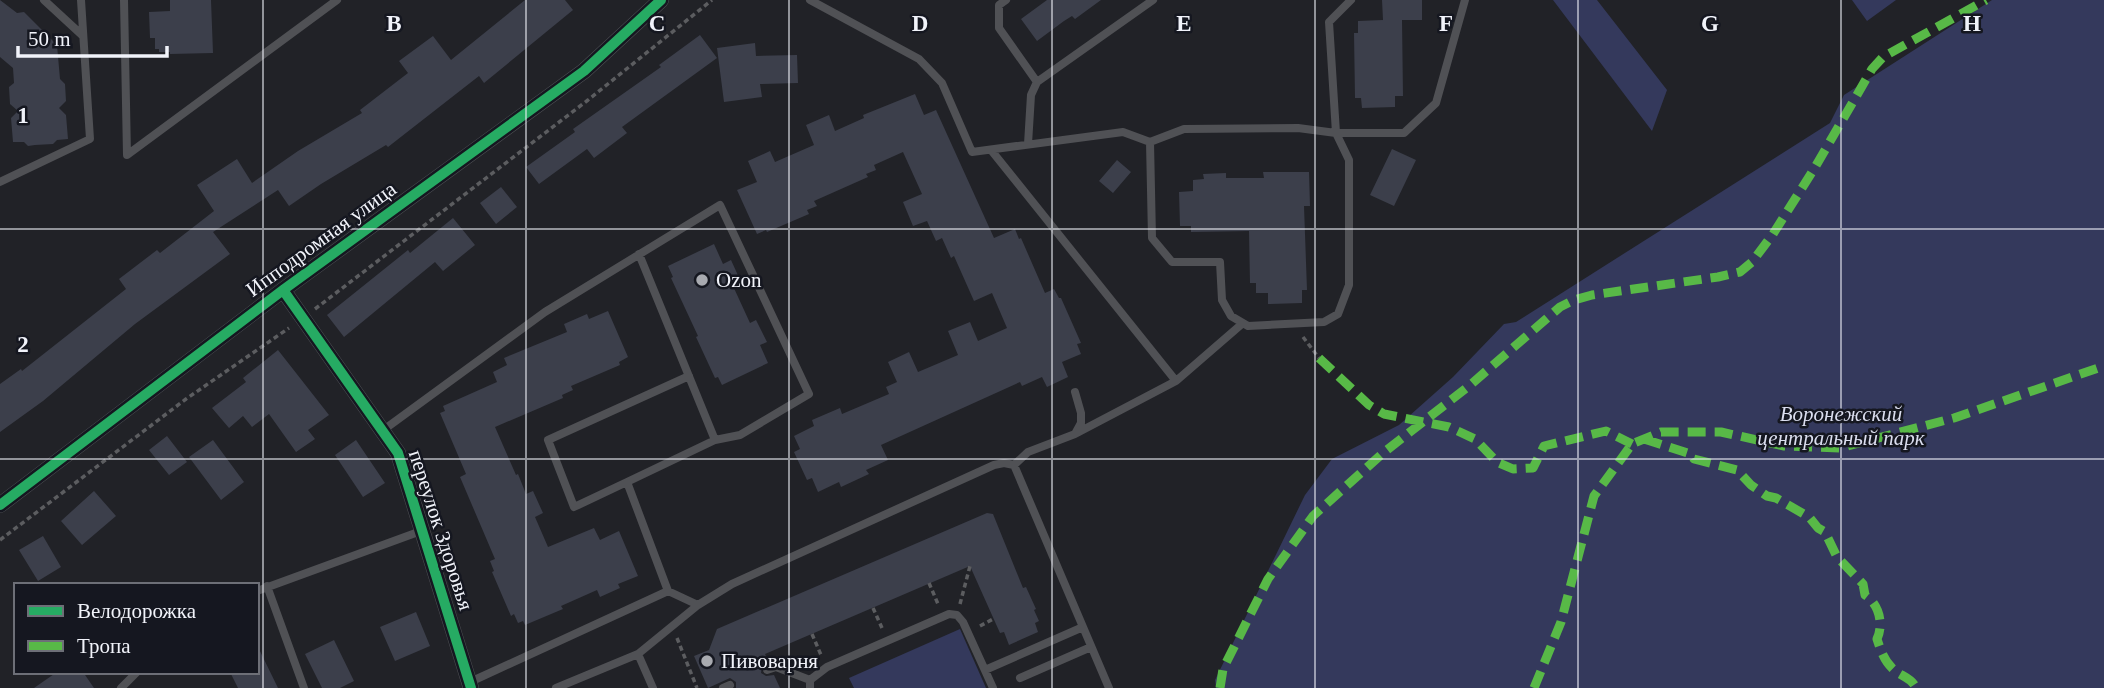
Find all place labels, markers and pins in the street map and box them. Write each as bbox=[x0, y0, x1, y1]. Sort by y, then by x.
place label: Ozon bbox=[716, 268, 762, 292]
marker: Ozon bbox=[694, 272, 710, 288]
place label: Пивоварня bbox=[721, 649, 818, 673]
marker: Пивоварня bbox=[699, 653, 715, 669]

